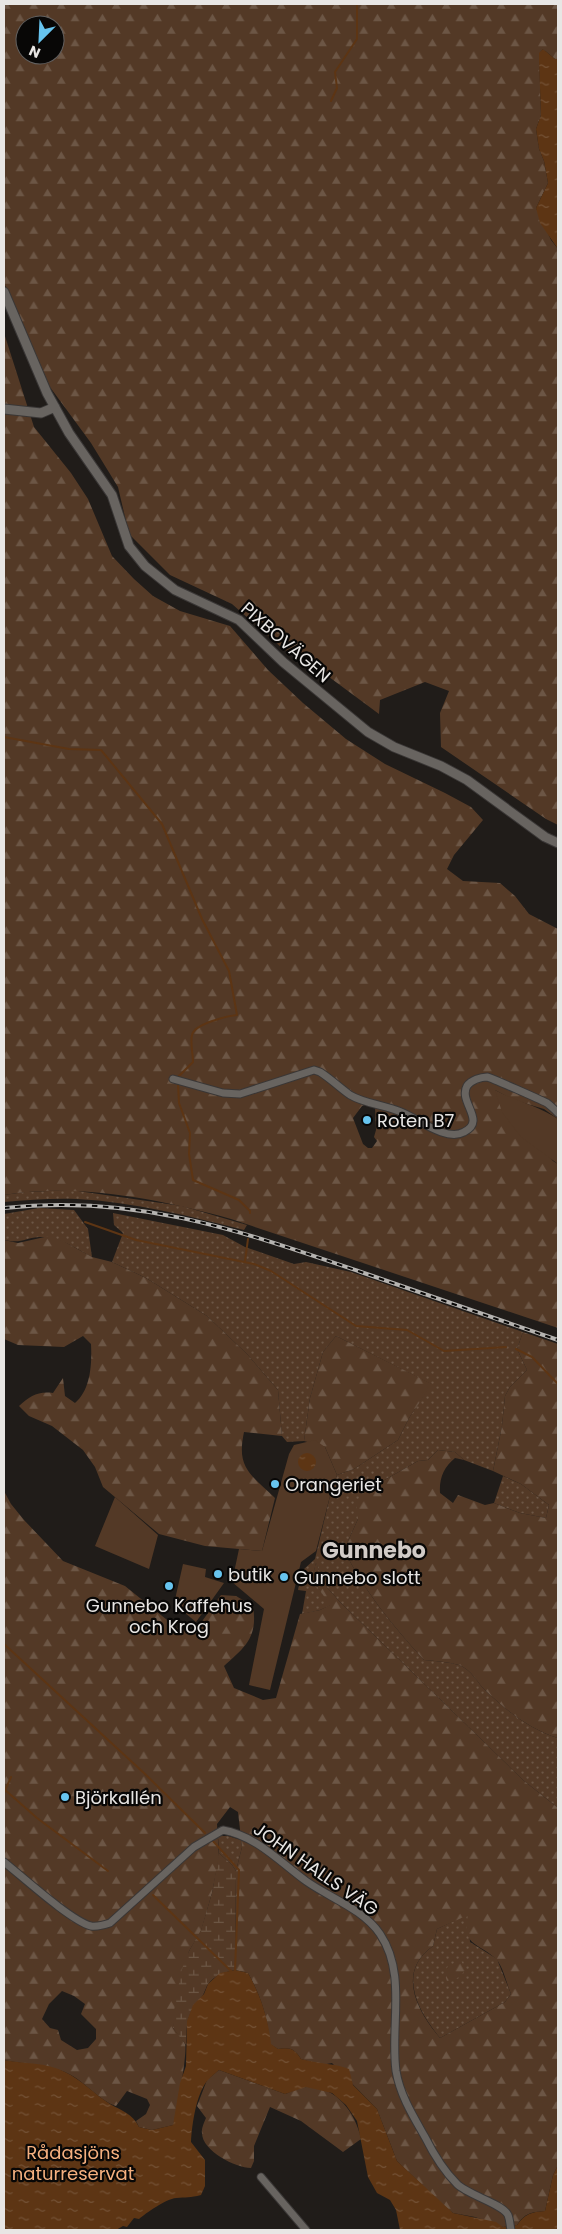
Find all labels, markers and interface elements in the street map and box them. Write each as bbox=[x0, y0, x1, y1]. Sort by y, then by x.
north arrow bbox=[15, 15, 65, 65]
text: N bbox=[26, 41, 44, 63]
street label: PIXBOVÄGEN bbox=[236, 596, 336, 688]
place label: Roten B7 bbox=[377, 1108, 455, 1133]
marker: Roten B7 bbox=[361, 1114, 373, 1126]
place label: Orangeriet bbox=[285, 1472, 382, 1497]
marker: Orangeriet bbox=[269, 1478, 281, 1490]
district label: Gunnebo bbox=[322, 1535, 426, 1566]
place label: butik bbox=[228, 1562, 273, 1587]
place label: Gunnebo slott bbox=[294, 1565, 421, 1590]
marker: butik bbox=[212, 1568, 224, 1580]
marker: Gunnebo slott bbox=[278, 1571, 290, 1583]
marker: Gunnebo Kaffehus och Krog bbox=[163, 1580, 175, 1592]
place label: Gunnebo Kaffehus och Krog bbox=[86, 1593, 252, 1639]
place label: Björkallén bbox=[75, 1785, 162, 1810]
marker: Björkallén bbox=[59, 1791, 71, 1803]
street label: JOHN HALLS VÄG bbox=[248, 1816, 384, 1922]
park label: Rådasjöns naturreservat bbox=[12, 2140, 134, 2186]

